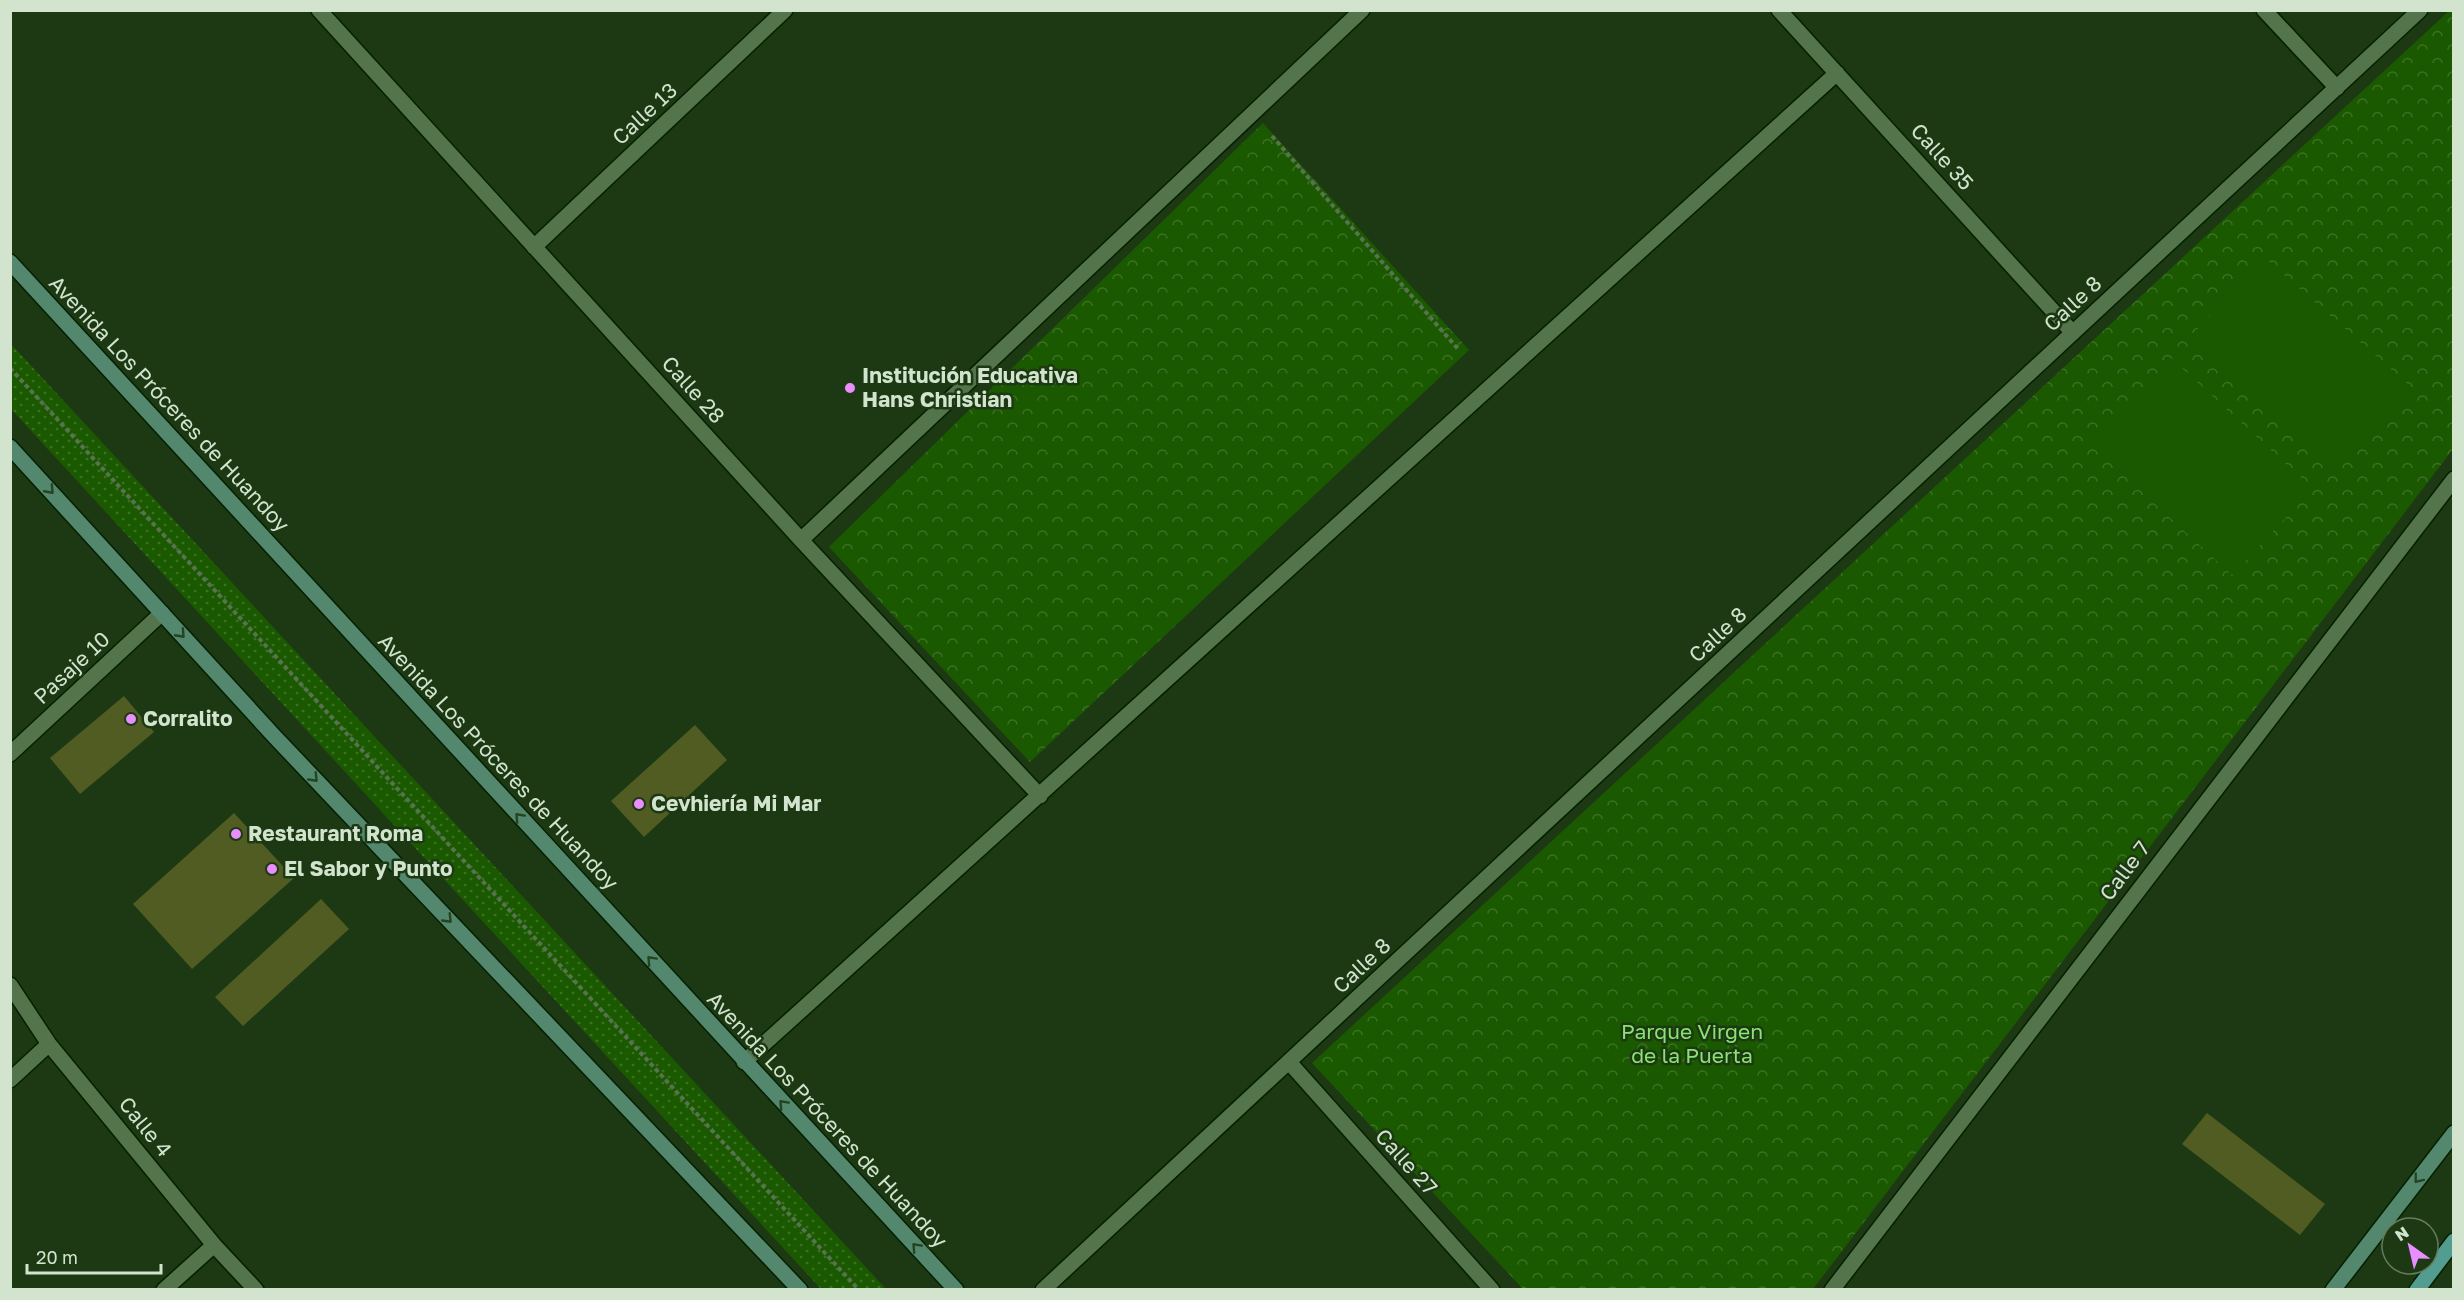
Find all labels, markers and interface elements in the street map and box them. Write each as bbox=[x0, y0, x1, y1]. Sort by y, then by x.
street label: Calle 13 bbox=[606, 77, 682, 150]
street label: Calle 35 bbox=[1906, 117, 1980, 195]
street label: Avenida Los Próceres de Huandoy bbox=[44, 270, 296, 537]
street label: Calle 8 bbox=[2038, 270, 2107, 337]
street label: Calle 28 bbox=[657, 350, 731, 428]
place label: Institución Educativa Hans Christian bbox=[862, 362, 1078, 412]
marker: Institución Educativa Hans Christian bbox=[843, 381, 857, 395]
one-way arrow bbox=[43, 484, 54, 494]
street label: Calle 8 bbox=[1683, 601, 1752, 668]
street label: Pasaje 10 bbox=[28, 625, 115, 709]
one-way arrow bbox=[174, 628, 185, 638]
street label: Avenida Los Próceres de Huandoy bbox=[373, 628, 625, 895]
place label: Corralito bbox=[143, 705, 233, 731]
marker: Corralito bbox=[124, 712, 138, 726]
one-way arrow bbox=[306, 770, 317, 781]
place label: Cevhiería Mi Mar bbox=[651, 790, 821, 816]
marker: Cevhiería Mi Mar bbox=[632, 797, 646, 811]
one-way arrow bbox=[515, 813, 526, 823]
place label: Restaurant Roma bbox=[248, 820, 423, 846]
marker: Restaurant Roma bbox=[229, 827, 243, 841]
street label: Calle 7 bbox=[2093, 835, 2155, 905]
place label: El Sabor y Punto bbox=[284, 855, 453, 881]
marker: El Sabor y Punto bbox=[265, 862, 279, 876]
one-way arrow bbox=[441, 912, 452, 923]
street label: Calle 8 bbox=[1327, 932, 1396, 999]
one-way arrow bbox=[647, 957, 658, 967]
street label: Avenida Los Próceres de Huandoy bbox=[702, 986, 954, 1253]
park label: Parque Virgen de la Puerta bbox=[1621, 1018, 1763, 1068]
street label: Calle 4 bbox=[114, 1091, 178, 1162]
one-way arrow bbox=[779, 1100, 790, 1110]
street label: Calle 27 bbox=[1370, 1123, 1443, 1200]
one-way arrow bbox=[2414, 1172, 2425, 1183]
north arrow bbox=[2380, 1216, 2440, 1276]
text: N bbox=[2391, 1222, 2412, 1245]
scale bar bbox=[27, 1237, 160, 1275]
one-way arrow bbox=[912, 1243, 923, 1253]
text: 20 m bbox=[36, 1246, 78, 1268]

